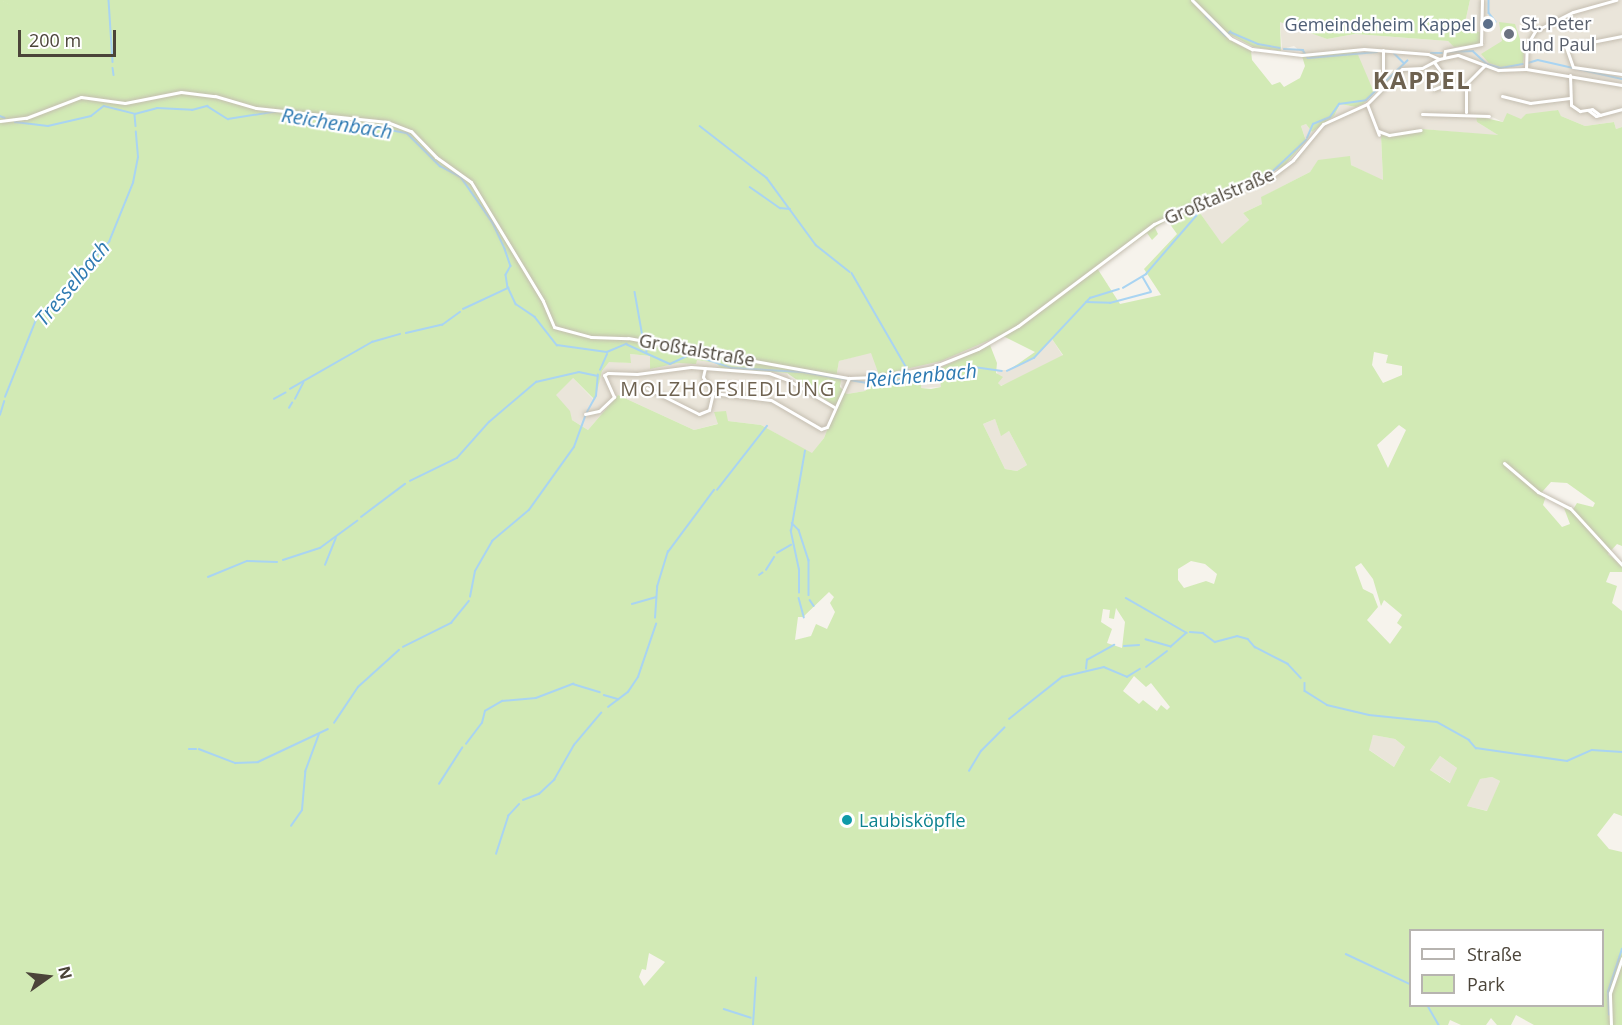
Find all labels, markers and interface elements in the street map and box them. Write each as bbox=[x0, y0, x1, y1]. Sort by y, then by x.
place label: Gemeindeheim Kappel bbox=[1285, 13, 1476, 35]
place label: St. Peter und Paul bbox=[1521, 13, 1595, 56]
marker: Gemeindeheim Kappel bbox=[1481, 17, 1495, 31]
scale bar bbox=[21, 18, 118, 56]
marker: St. Peter und Paul bbox=[1502, 27, 1516, 41]
text: 200 m bbox=[29, 28, 81, 52]
district label: KAPPEL bbox=[1373, 66, 1471, 94]
water label: Reichenbach bbox=[280, 102, 394, 144]
street label: Großtalstraße bbox=[1161, 163, 1277, 229]
water label: Tresselbach bbox=[30, 236, 114, 330]
street label: Großtalstraße bbox=[637, 329, 757, 371]
water label: Reichenbach bbox=[864, 358, 978, 392]
district label: MOLZHOFSIEDLUNG bbox=[620, 376, 836, 400]
place label: Laubisköpfle bbox=[859, 809, 966, 831]
marker: Laubisköpfle bbox=[840, 813, 854, 827]
legend bbox=[1409, 929, 1604, 1007]
text: Straße bbox=[1467, 942, 1522, 966]
north arrow bbox=[18, 947, 78, 1007]
text: N bbox=[53, 964, 78, 982]
text: Park bbox=[1467, 972, 1505, 996]

